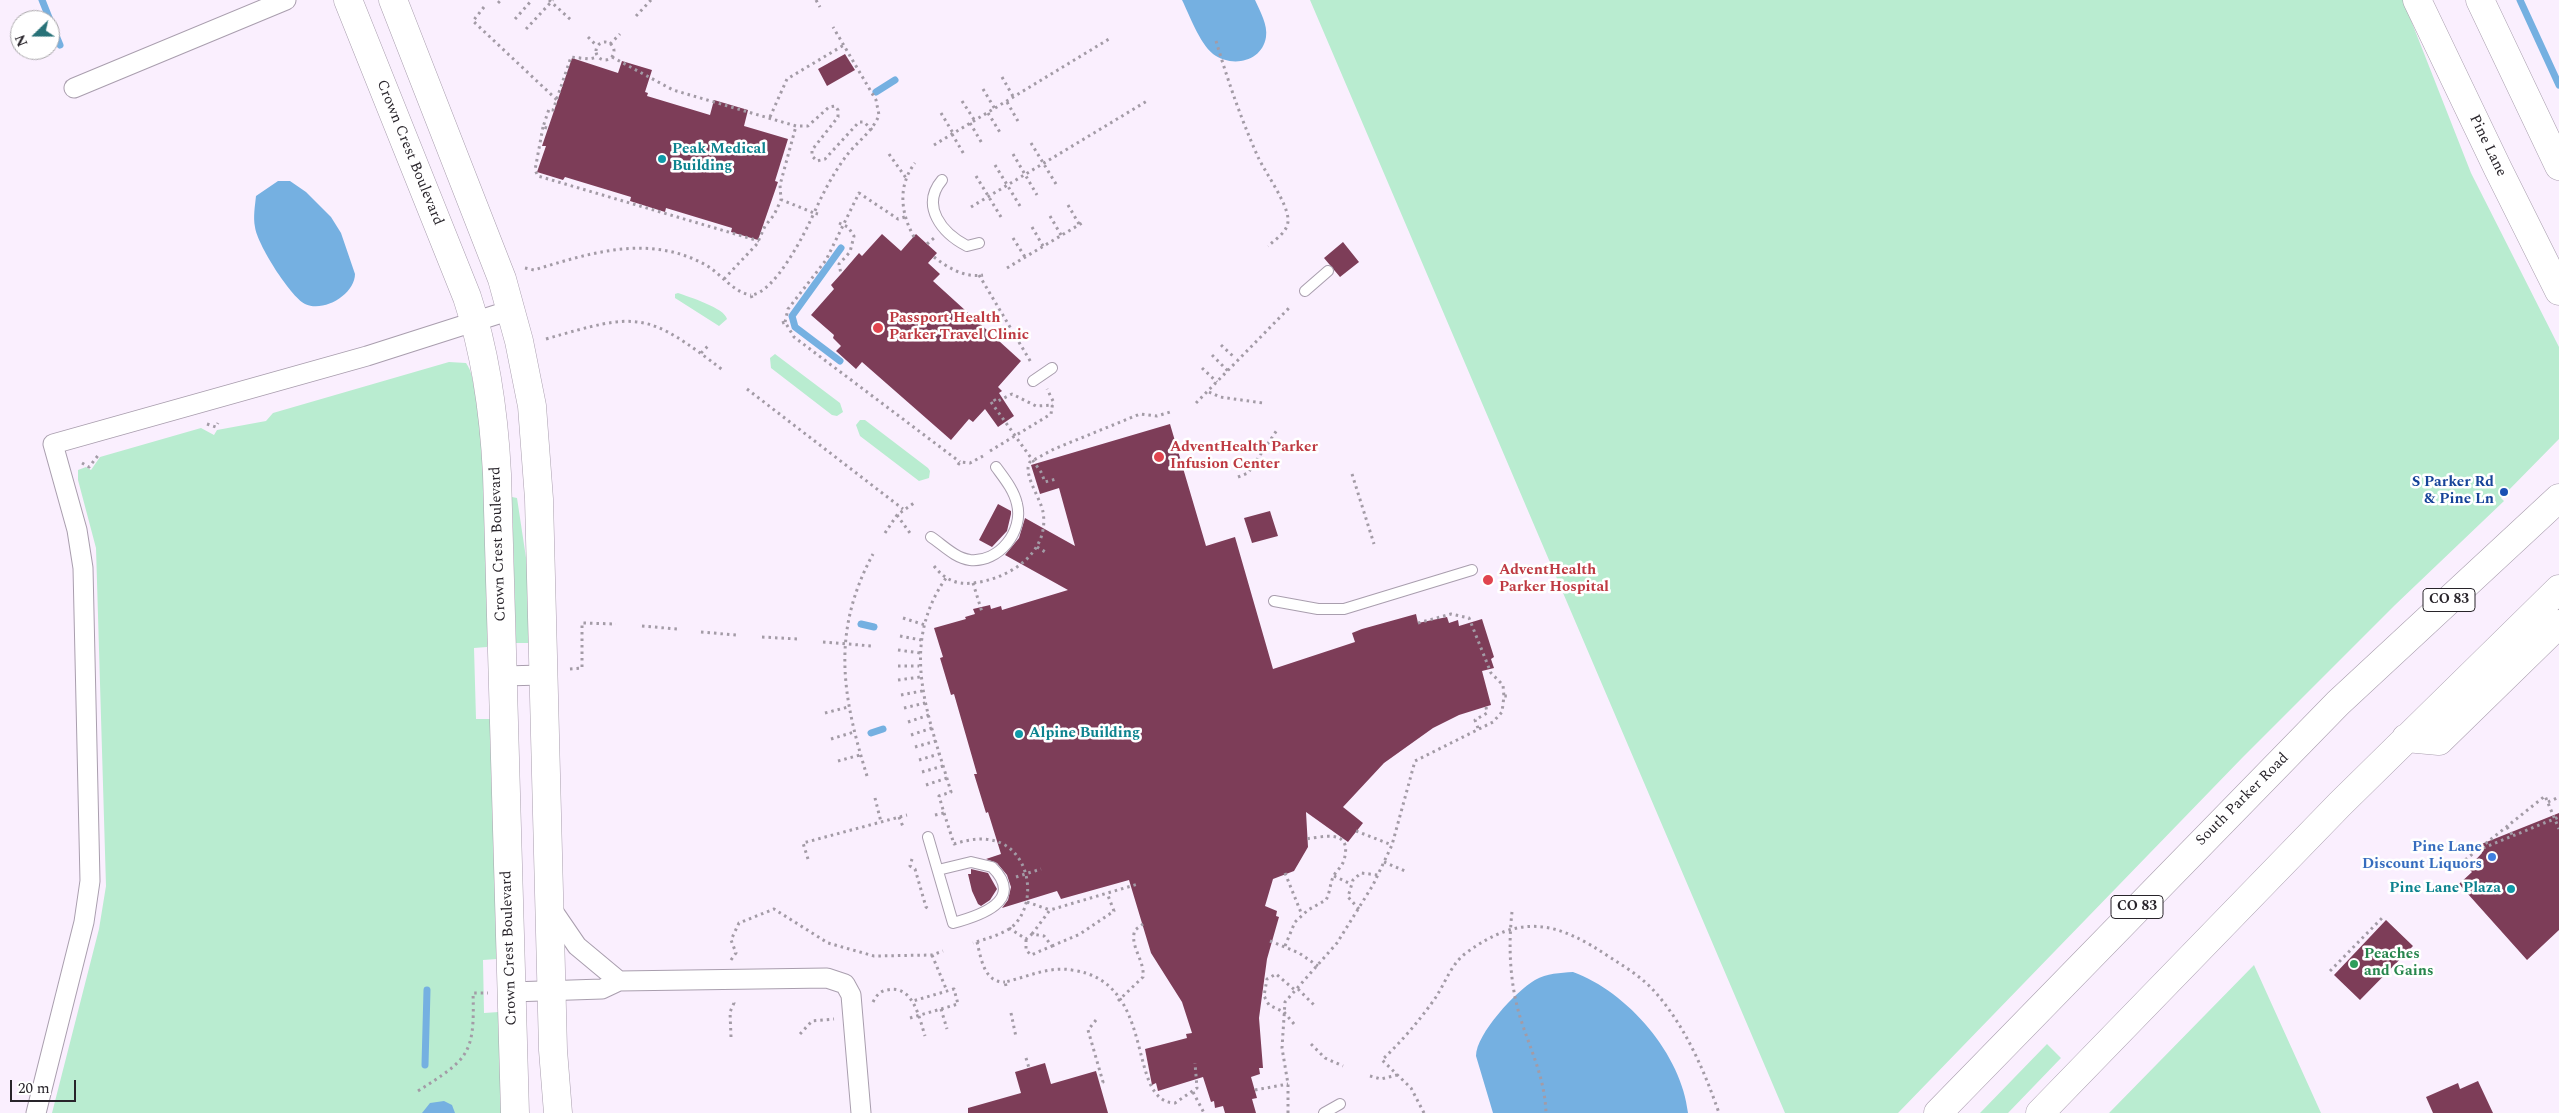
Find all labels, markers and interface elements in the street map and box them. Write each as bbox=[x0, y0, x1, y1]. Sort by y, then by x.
north arrow bbox=[10, 10, 60, 60]
text: N bbox=[10, 31, 33, 50]
street label: Crown Crest Boulevard bbox=[372, 78, 446, 228]
street label: Pine Lane bbox=[2464, 112, 2510, 180]
place label: Peak Medical Building bbox=[672, 141, 766, 176]
marker: Peak Medical Building bbox=[656, 153, 668, 165]
place label: Passport Health Parker Travel Clinic bbox=[889, 310, 1029, 345]
marker: Passport Health Parker Travel Clinic bbox=[871, 321, 885, 335]
place label: AdventHealth Parker Infusion Center bbox=[1170, 439, 1318, 474]
marker: AdventHealth Parker Infusion Center bbox=[1152, 450, 1166, 464]
street label: Crown Crest Boulevard bbox=[487, 466, 511, 622]
place label: S Parker Rd & Pine Ln bbox=[2412, 474, 2494, 509]
marker: S Parker Rd & Pine Ln bbox=[2498, 486, 2510, 498]
place label: AdventHealth Parker Hospital bbox=[1499, 562, 1609, 597]
marker: AdventHealth Parker Hospital bbox=[1481, 573, 1495, 587]
road number: CO 83 bbox=[2423, 588, 2475, 612]
place label: Alpine Building bbox=[1029, 725, 1140, 743]
marker: Alpine Building bbox=[1013, 728, 1025, 740]
street label: South Parker Road bbox=[2193, 750, 2293, 850]
place label: Pine Lane Discount Liquors bbox=[2362, 839, 2482, 874]
marker: Pine Lane Discount Liquors bbox=[2486, 851, 2498, 863]
street label: Crown Crest Boulevard bbox=[498, 870, 522, 1026]
place label: Pine Lane Plaza bbox=[2389, 880, 2501, 898]
marker: Pine Lane Plaza bbox=[2505, 883, 2517, 895]
road number: CO 83 bbox=[2111, 896, 2163, 919]
place label: Peaches and Gains bbox=[2364, 946, 2433, 981]
marker: Peaches and Gains bbox=[2348, 958, 2360, 970]
scale bar bbox=[12, 1070, 79, 1102]
text: 20 m bbox=[18, 1077, 50, 1100]

